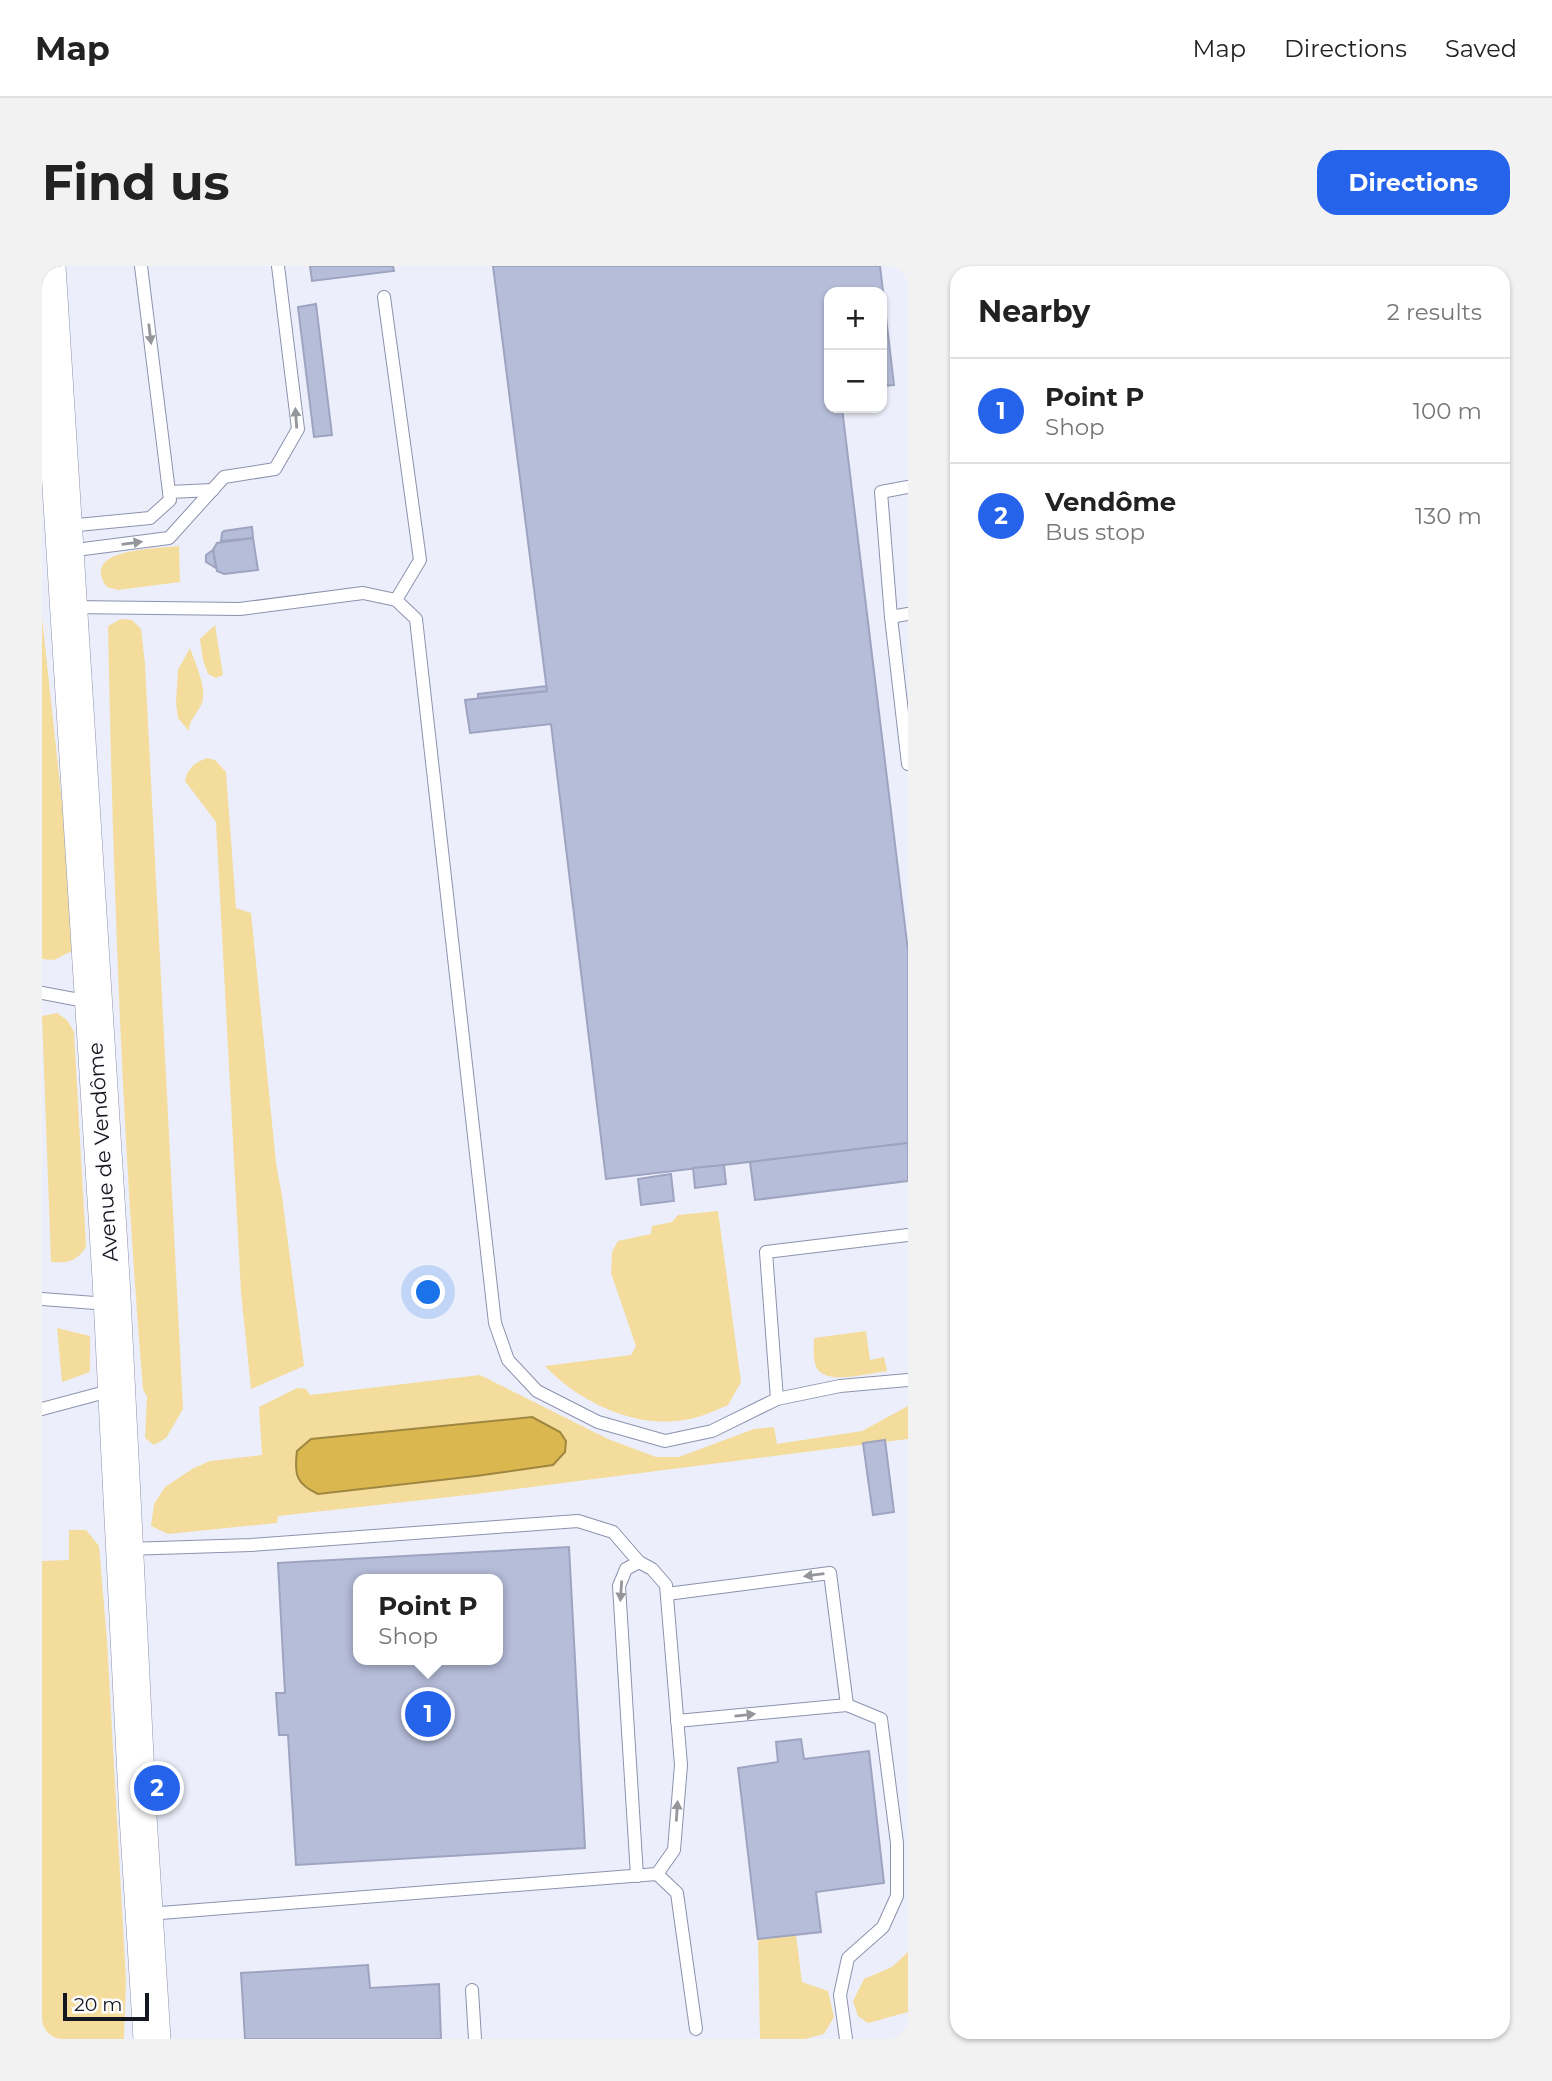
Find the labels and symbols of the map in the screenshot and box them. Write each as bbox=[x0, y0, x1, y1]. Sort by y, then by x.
one-way arrow bbox=[144, 323, 155, 345]
one-way arrow bbox=[290, 407, 301, 429]
one-way arrow bbox=[122, 537, 144, 548]
street label: Avenue de Vendôme bbox=[82, 1041, 123, 1263]
your location bbox=[411, 1275, 445, 1309]
one-way arrow bbox=[803, 1569, 825, 1580]
one-way arrow bbox=[615, 1580, 626, 1602]
pin: 1 bbox=[405, 1688, 451, 1740]
one-way arrow bbox=[734, 1709, 756, 1720]
pin: 2 bbox=[134, 1762, 180, 1814]
one-way arrow bbox=[672, 1800, 683, 1822]
scale bar bbox=[63, 1990, 149, 2022]

